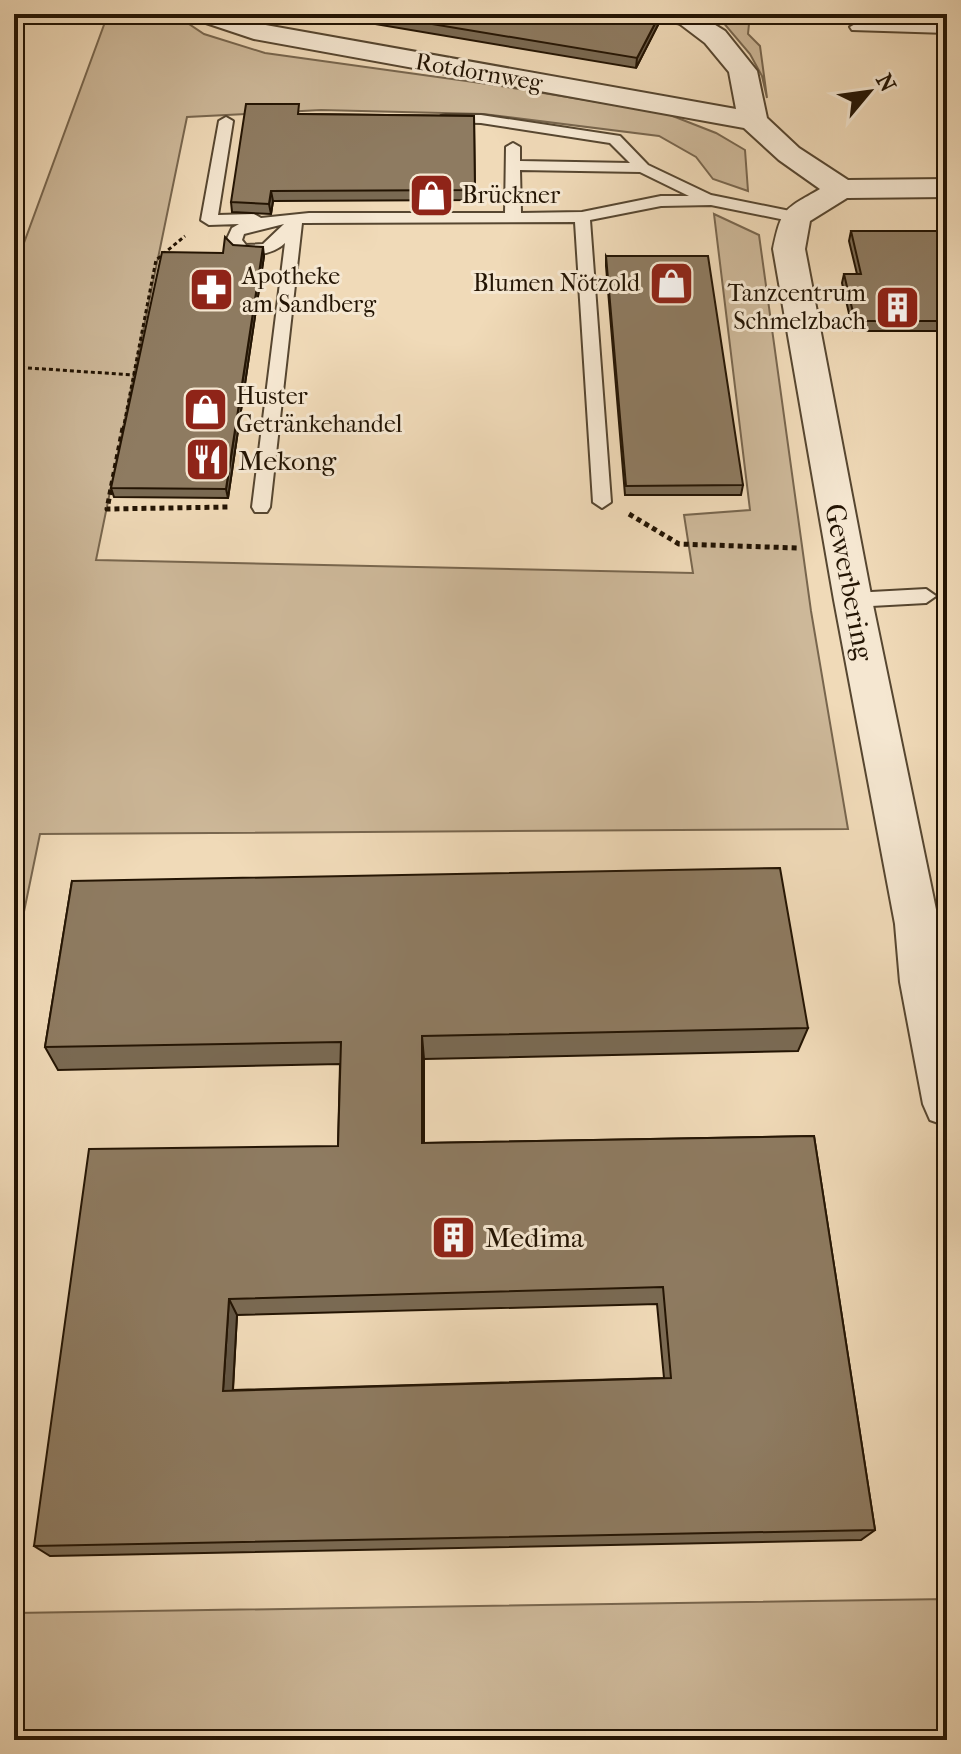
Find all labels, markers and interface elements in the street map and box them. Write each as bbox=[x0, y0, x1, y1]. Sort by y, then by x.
street label: Rotdornweg bbox=[413, 47, 546, 97]
north arrow bbox=[829, 52, 909, 132]
text: N bbox=[870, 69, 901, 97]
shop icon: Brückner bbox=[407, 171, 455, 219]
place label: Brückner bbox=[462, 181, 561, 209]
shop icon: Blumen Nötzold bbox=[647, 259, 695, 307]
place label: Apotheke am Sandberg bbox=[241, 262, 377, 318]
pharmacy icon: Apotheke am Sandberg bbox=[187, 266, 235, 314]
place label: Blumen Nötzold bbox=[473, 269, 641, 297]
place label: Tanzcentrum Schmelzbach bbox=[728, 279, 867, 335]
building icon: Tanzcentrum Schmelzbach bbox=[873, 283, 921, 331]
place label: Huster Getränkehandel bbox=[236, 382, 403, 438]
shop icon: Huster Getränkehandel bbox=[181, 386, 229, 434]
restaurant icon: Mekong bbox=[183, 436, 231, 484]
place label: Mekong bbox=[238, 444, 337, 477]
street label: Gewerbering bbox=[818, 501, 881, 664]
building icon: Medima bbox=[430, 1213, 478, 1261]
place label: Medima bbox=[485, 1221, 585, 1254]

